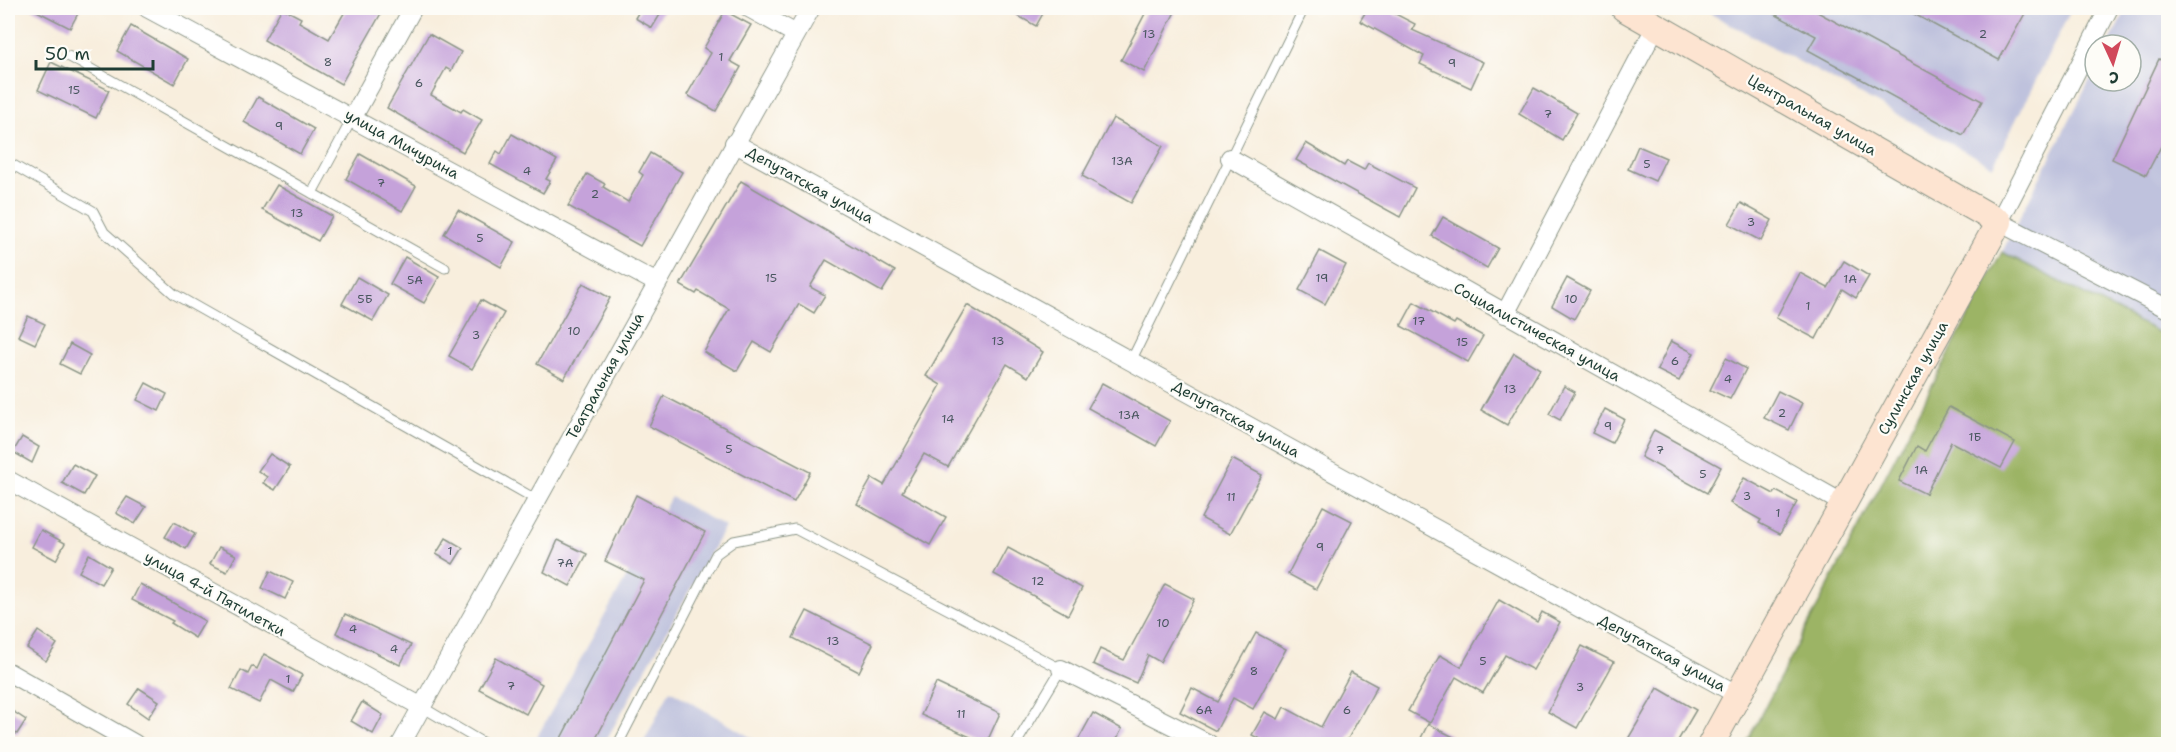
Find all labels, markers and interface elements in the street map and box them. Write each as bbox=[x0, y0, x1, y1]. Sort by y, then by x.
house number: 13 bbox=[1143, 26, 1155, 42]
house number: 2 bbox=[1979, 26, 1987, 42]
scale bar bbox=[36, 33, 153, 71]
north arrow bbox=[2083, 33, 2143, 93]
text: 50 m bbox=[45, 42, 90, 66]
house number: 1 bbox=[718, 49, 724, 65]
house number: 8 bbox=[324, 54, 332, 70]
house number: 9 bbox=[1448, 55, 1456, 71]
text: С bbox=[2108, 67, 2120, 88]
street label: Центральная улица bbox=[1744, 70, 1881, 160]
house number: 6 bbox=[415, 75, 423, 91]
house number: 15 bbox=[68, 82, 80, 98]
street label: улица Мичурина bbox=[341, 104, 463, 184]
house number: 7 bbox=[1544, 106, 1552, 122]
house number: 9 bbox=[275, 118, 283, 134]
street label: Депутатская улица bbox=[743, 142, 878, 229]
house number: 13А bbox=[1111, 153, 1133, 169]
house number: 5 bbox=[1643, 156, 1651, 172]
house number: 4 bbox=[523, 163, 531, 179]
house number: 7 bbox=[377, 175, 385, 191]
house number: 2 bbox=[591, 186, 599, 202]
house number: 13 bbox=[291, 205, 303, 221]
house number: 3 bbox=[1747, 214, 1755, 230]
house number: 5 bbox=[476, 230, 484, 246]
house number: 15 bbox=[765, 270, 777, 286]
house number: 19 bbox=[1316, 270, 1328, 286]
house number: 1А bbox=[1843, 271, 1857, 287]
house number: 5А bbox=[407, 272, 423, 288]
street label: Социалистическая улица bbox=[1450, 278, 1624, 387]
house number: 5Б bbox=[357, 291, 373, 307]
house number: 10 bbox=[1564, 291, 1578, 307]
house number: 1 bbox=[1805, 298, 1811, 314]
street label: Театральная улица bbox=[562, 308, 649, 443]
house number: 17 bbox=[1413, 313, 1425, 329]
street label: Сулинская улица bbox=[1873, 317, 1953, 438]
house number: 10 bbox=[567, 323, 581, 339]
house number: 3 bbox=[472, 327, 480, 343]
house number: 13 bbox=[992, 333, 1004, 349]
house number: 15 bbox=[1456, 334, 1468, 350]
house number: 6 bbox=[1671, 353, 1679, 369]
house number: 4 bbox=[1724, 371, 1732, 387]
street label: Депутатская улица bbox=[1169, 376, 1304, 463]
house number: 13 bbox=[1504, 381, 1516, 397]
house number: 2 bbox=[1778, 405, 1786, 421]
house number: 13А bbox=[1118, 407, 1140, 423]
house number: 14 bbox=[942, 411, 954, 427]
house number: 9 bbox=[1604, 418, 1612, 434]
house number: 1Б bbox=[1969, 429, 1982, 445]
house number: 5 bbox=[725, 441, 733, 457]
house number: 7 bbox=[1656, 442, 1664, 458]
house number: 1А bbox=[1914, 462, 1928, 478]
house number: 5 bbox=[1699, 466, 1707, 482]
house number: 3 bbox=[1743, 488, 1751, 504]
house number: 11 bbox=[1226, 489, 1236, 505]
house number: 1 bbox=[1775, 505, 1781, 521]
house number: 9 bbox=[1316, 539, 1324, 555]
house number: 1 bbox=[447, 543, 453, 559]
street label: улица 4-й Пятилетки bbox=[141, 547, 289, 641]
house number: 7А bbox=[556, 555, 574, 571]
house number: 12 bbox=[1032, 573, 1044, 589]
street label: Депутатская улица bbox=[1595, 610, 1730, 697]
house number: 10 bbox=[1156, 615, 1170, 631]
house number: 4 bbox=[349, 621, 357, 637]
house number: 13 bbox=[827, 633, 839, 649]
house number: 4 bbox=[390, 641, 398, 657]
house number: 5 bbox=[1479, 653, 1487, 669]
house number: 8 bbox=[1250, 663, 1258, 679]
house number: 1 bbox=[285, 671, 291, 687]
house number: 7 bbox=[507, 678, 515, 694]
house number: 3 bbox=[1576, 679, 1584, 695]
house number: 6А bbox=[1195, 702, 1213, 718]
house number: 6 bbox=[1343, 702, 1351, 718]
house number: 11 bbox=[956, 706, 966, 722]

